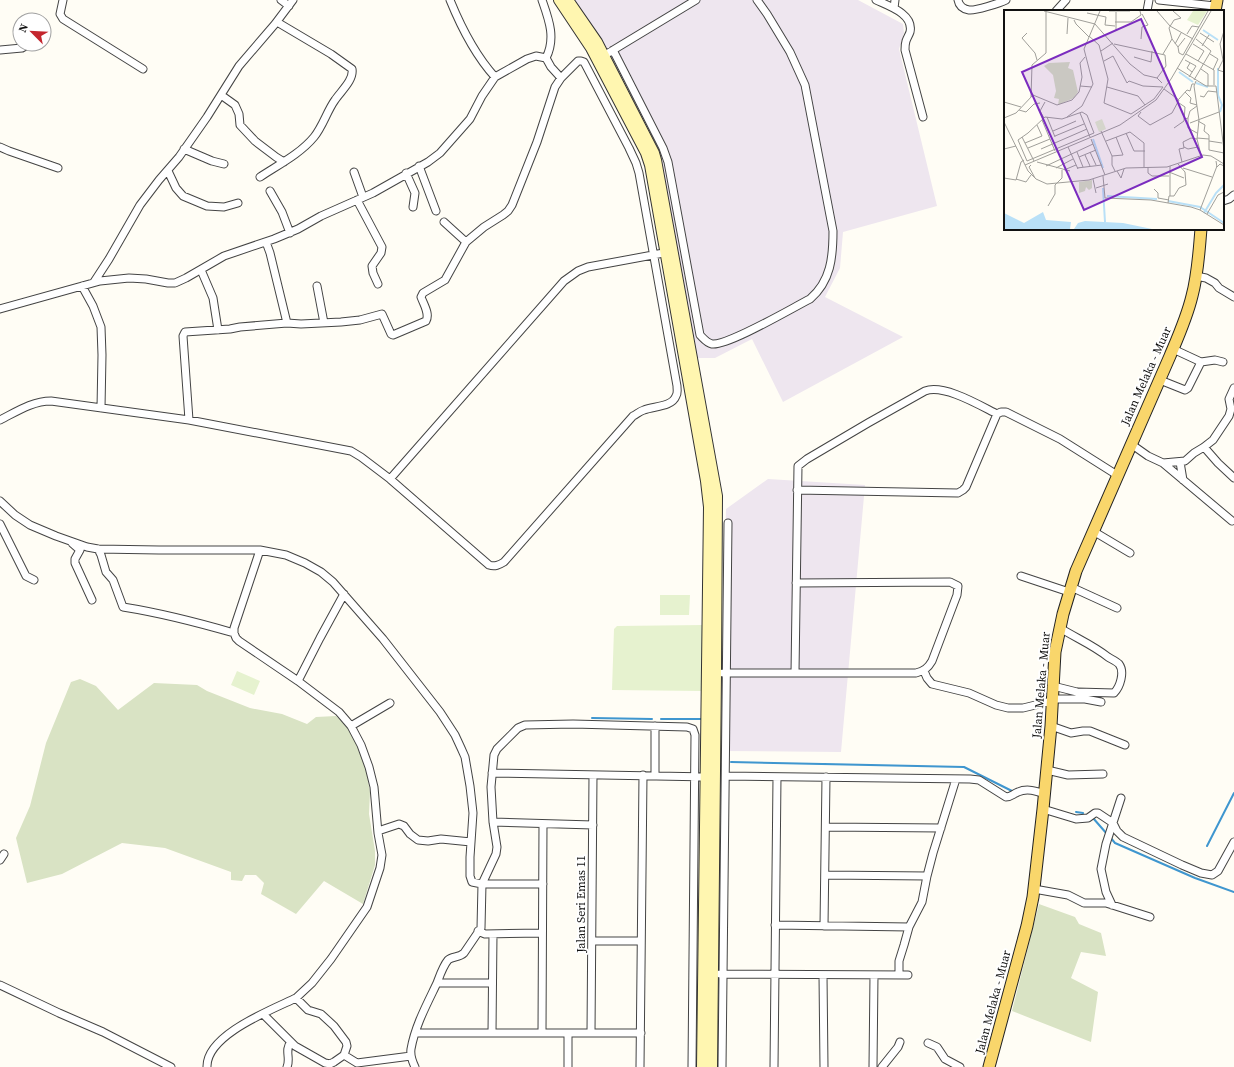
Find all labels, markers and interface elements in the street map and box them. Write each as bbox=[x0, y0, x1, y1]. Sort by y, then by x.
inset map bbox=[1004, 10, 1224, 230]
north arrow bbox=[12, 12, 52, 52]
text: N bbox=[15, 21, 32, 35]
street label: Jalan Melaka - Muar bbox=[1117, 324, 1175, 429]
street label: Jalan Melaka - Muar bbox=[1028, 631, 1054, 740]
street label: Jalan Seri Emas 11 bbox=[573, 855, 589, 954]
street label: Jalan Melaka - Muar bbox=[971, 948, 1015, 1057]

